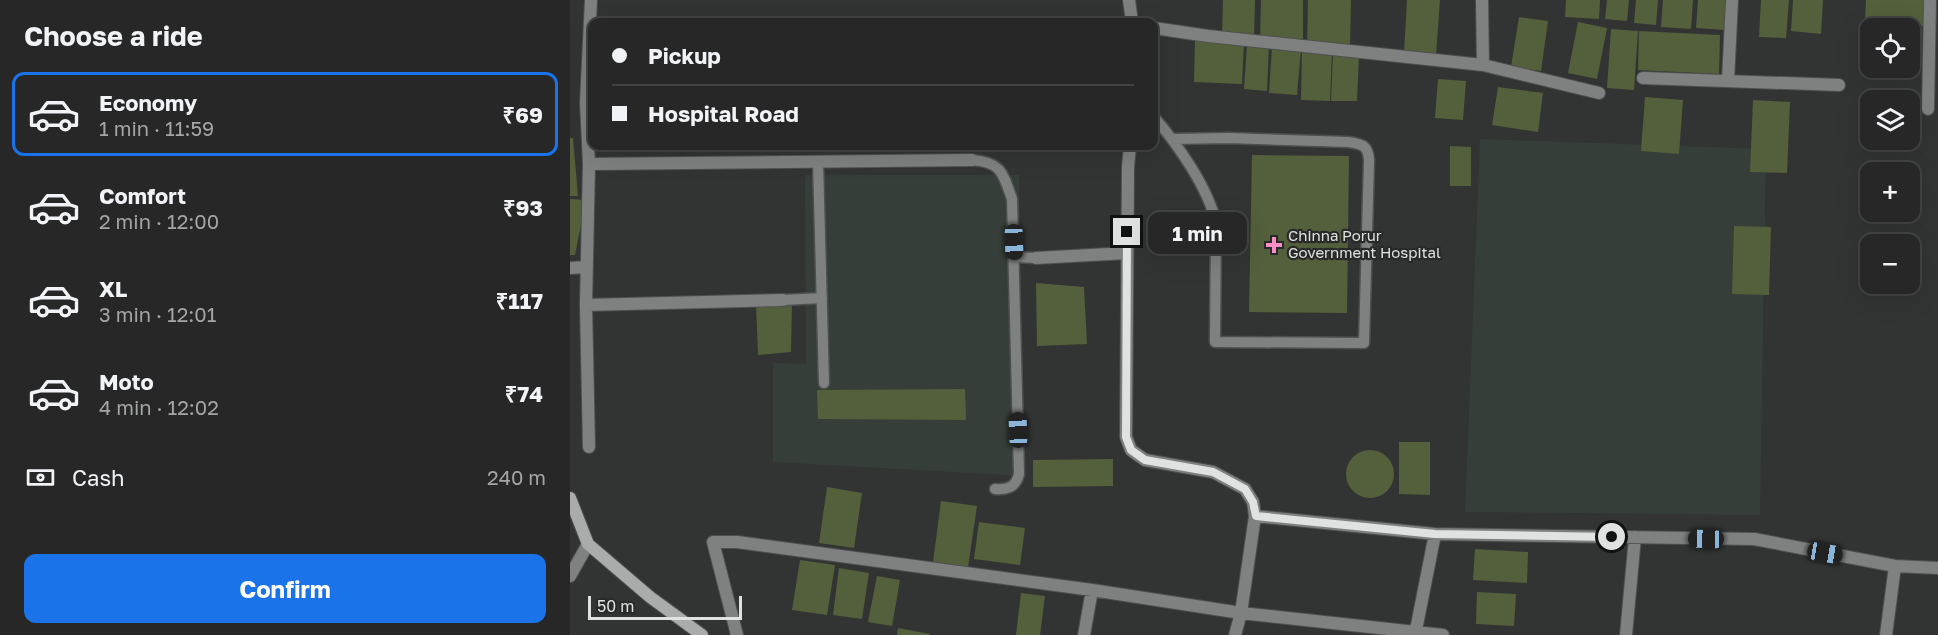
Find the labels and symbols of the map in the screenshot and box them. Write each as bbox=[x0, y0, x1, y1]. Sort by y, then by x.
callout: 1 min bbox=[1148, 211, 1247, 253]
route end bbox=[1113, 218, 1140, 245]
car bbox=[1004, 224, 1024, 260]
place label: Chinna Porur Government Hospital bbox=[1288, 226, 1441, 261]
marker: Chinna Porur Government Hospital bbox=[1265, 236, 1283, 254]
car bbox=[1008, 412, 1028, 448]
route start bbox=[1598, 523, 1625, 550]
car bbox=[1688, 530, 1724, 548]
car bbox=[1806, 541, 1844, 565]
scale bar bbox=[588, 593, 742, 620]

